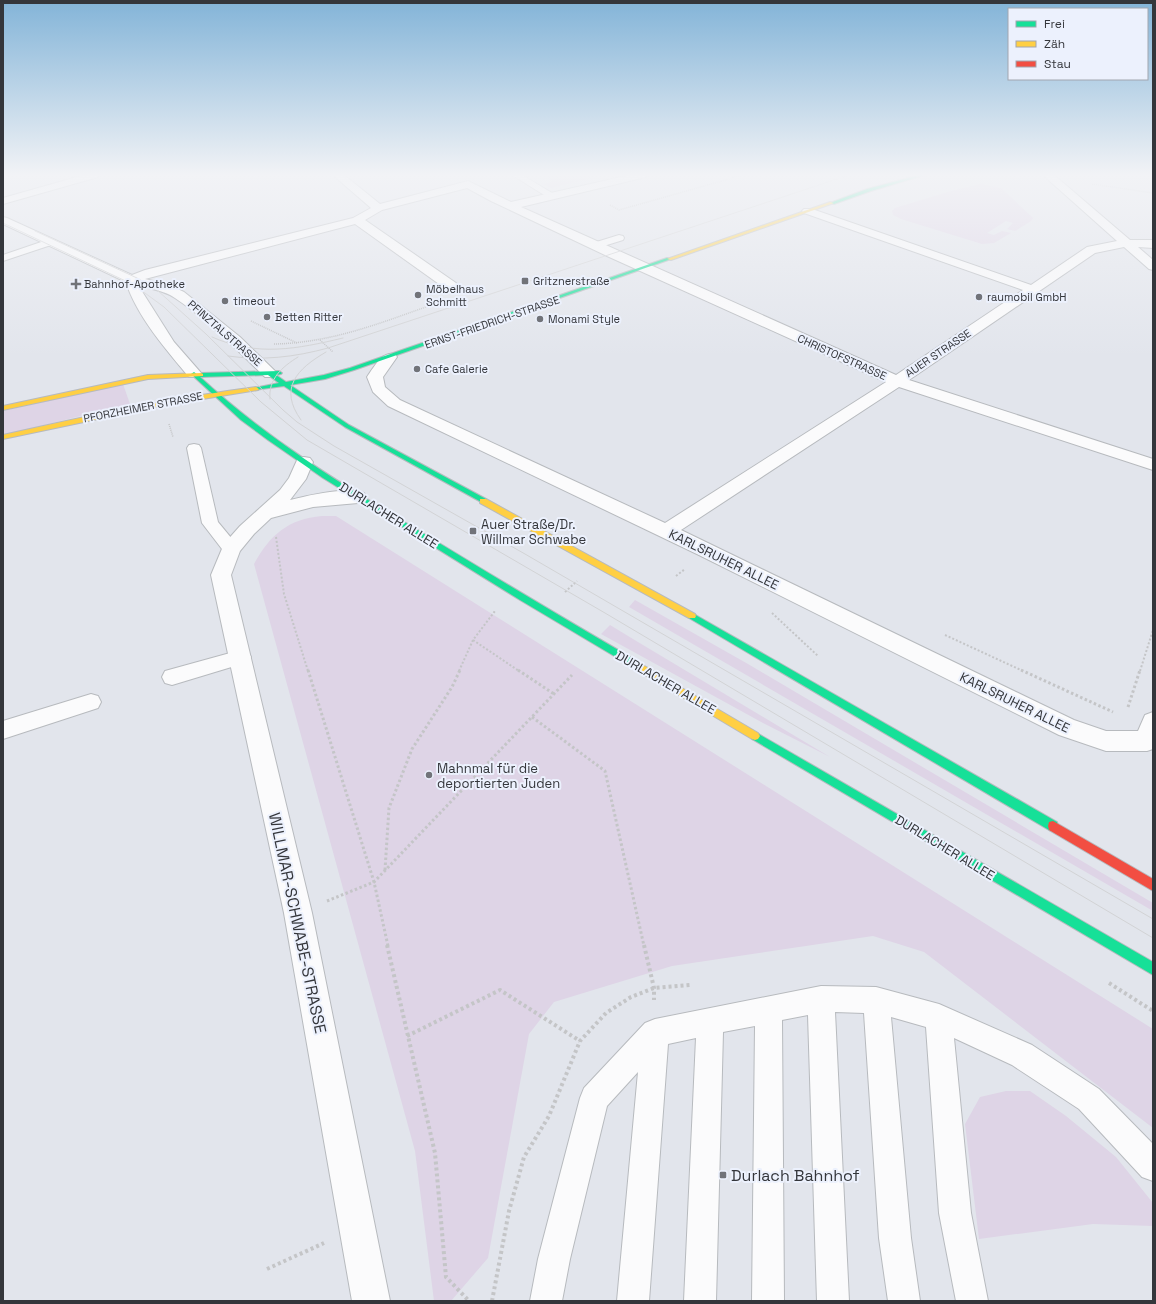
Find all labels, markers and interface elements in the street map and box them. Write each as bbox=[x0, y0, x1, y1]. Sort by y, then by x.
legend bbox=[1008, 8, 1148, 80]
text: Frei bbox=[1044, 16, 1065, 32]
text: Zäh bbox=[1044, 36, 1065, 52]
text: Stau bbox=[1044, 56, 1071, 72]
place label: Gritznerstraße bbox=[533, 274, 610, 288]
marker: Gritznerstraße bbox=[520, 276, 530, 286]
place label: Bahnhof-Apotheke bbox=[84, 277, 185, 291]
marker: Bahnhof-Apotheke bbox=[71, 279, 81, 289]
place label: Möbelhaus Schmitt bbox=[426, 282, 484, 309]
marker: Möbelhaus Schmitt bbox=[413, 290, 423, 300]
place label: raumobil GmbH bbox=[987, 290, 1066, 304]
street label: ERNST-FRIEDRICH-STRASSE bbox=[423, 292, 561, 352]
marker: raumobil GmbH bbox=[974, 292, 984, 302]
place label: timeout bbox=[233, 294, 275, 308]
marker: timeout bbox=[220, 296, 230, 306]
street label: PFINZTALSTRASSE bbox=[185, 297, 265, 369]
place label: Betten Ritter bbox=[275, 310, 342, 324]
marker: Betten Ritter bbox=[262, 312, 272, 322]
place label: Monami Style bbox=[548, 312, 620, 326]
marker: Monami Style bbox=[535, 314, 545, 324]
street label: AUER STRASSE bbox=[902, 326, 974, 380]
street label: CHRISTOFSTRASSE bbox=[795, 331, 889, 383]
place label: Cafe Galerie bbox=[425, 362, 488, 376]
marker: Cafe Galerie bbox=[412, 364, 422, 374]
street label: PFORZHEIMER STRASSE bbox=[82, 389, 204, 425]
street label: DURLACHER ALLEE bbox=[336, 478, 441, 553]
place label: Auer Straße/Dr. Willmar Schwabe bbox=[481, 516, 586, 548]
street label: KARLSRUHER ALLEE bbox=[666, 525, 782, 594]
marker: Auer Straße/Dr. Willmar Schwabe bbox=[468, 526, 478, 536]
street label: DURLACHER ALLEE bbox=[612, 647, 719, 718]
street label: KARLSRUHER ALLEE bbox=[957, 668, 1073, 737]
place label: Mahnmal für die deportierten Juden bbox=[437, 760, 560, 792]
marker: Mahnmal für die deportierten Juden bbox=[424, 770, 434, 780]
street label: WILLMAR-SCHWABE-STRASSE bbox=[264, 811, 331, 1035]
street label: DURLACHER ALLEE bbox=[892, 811, 998, 884]
place label: Durlach Bahnhof bbox=[731, 1165, 860, 1186]
marker: Durlach Bahnhof bbox=[718, 1170, 728, 1180]

